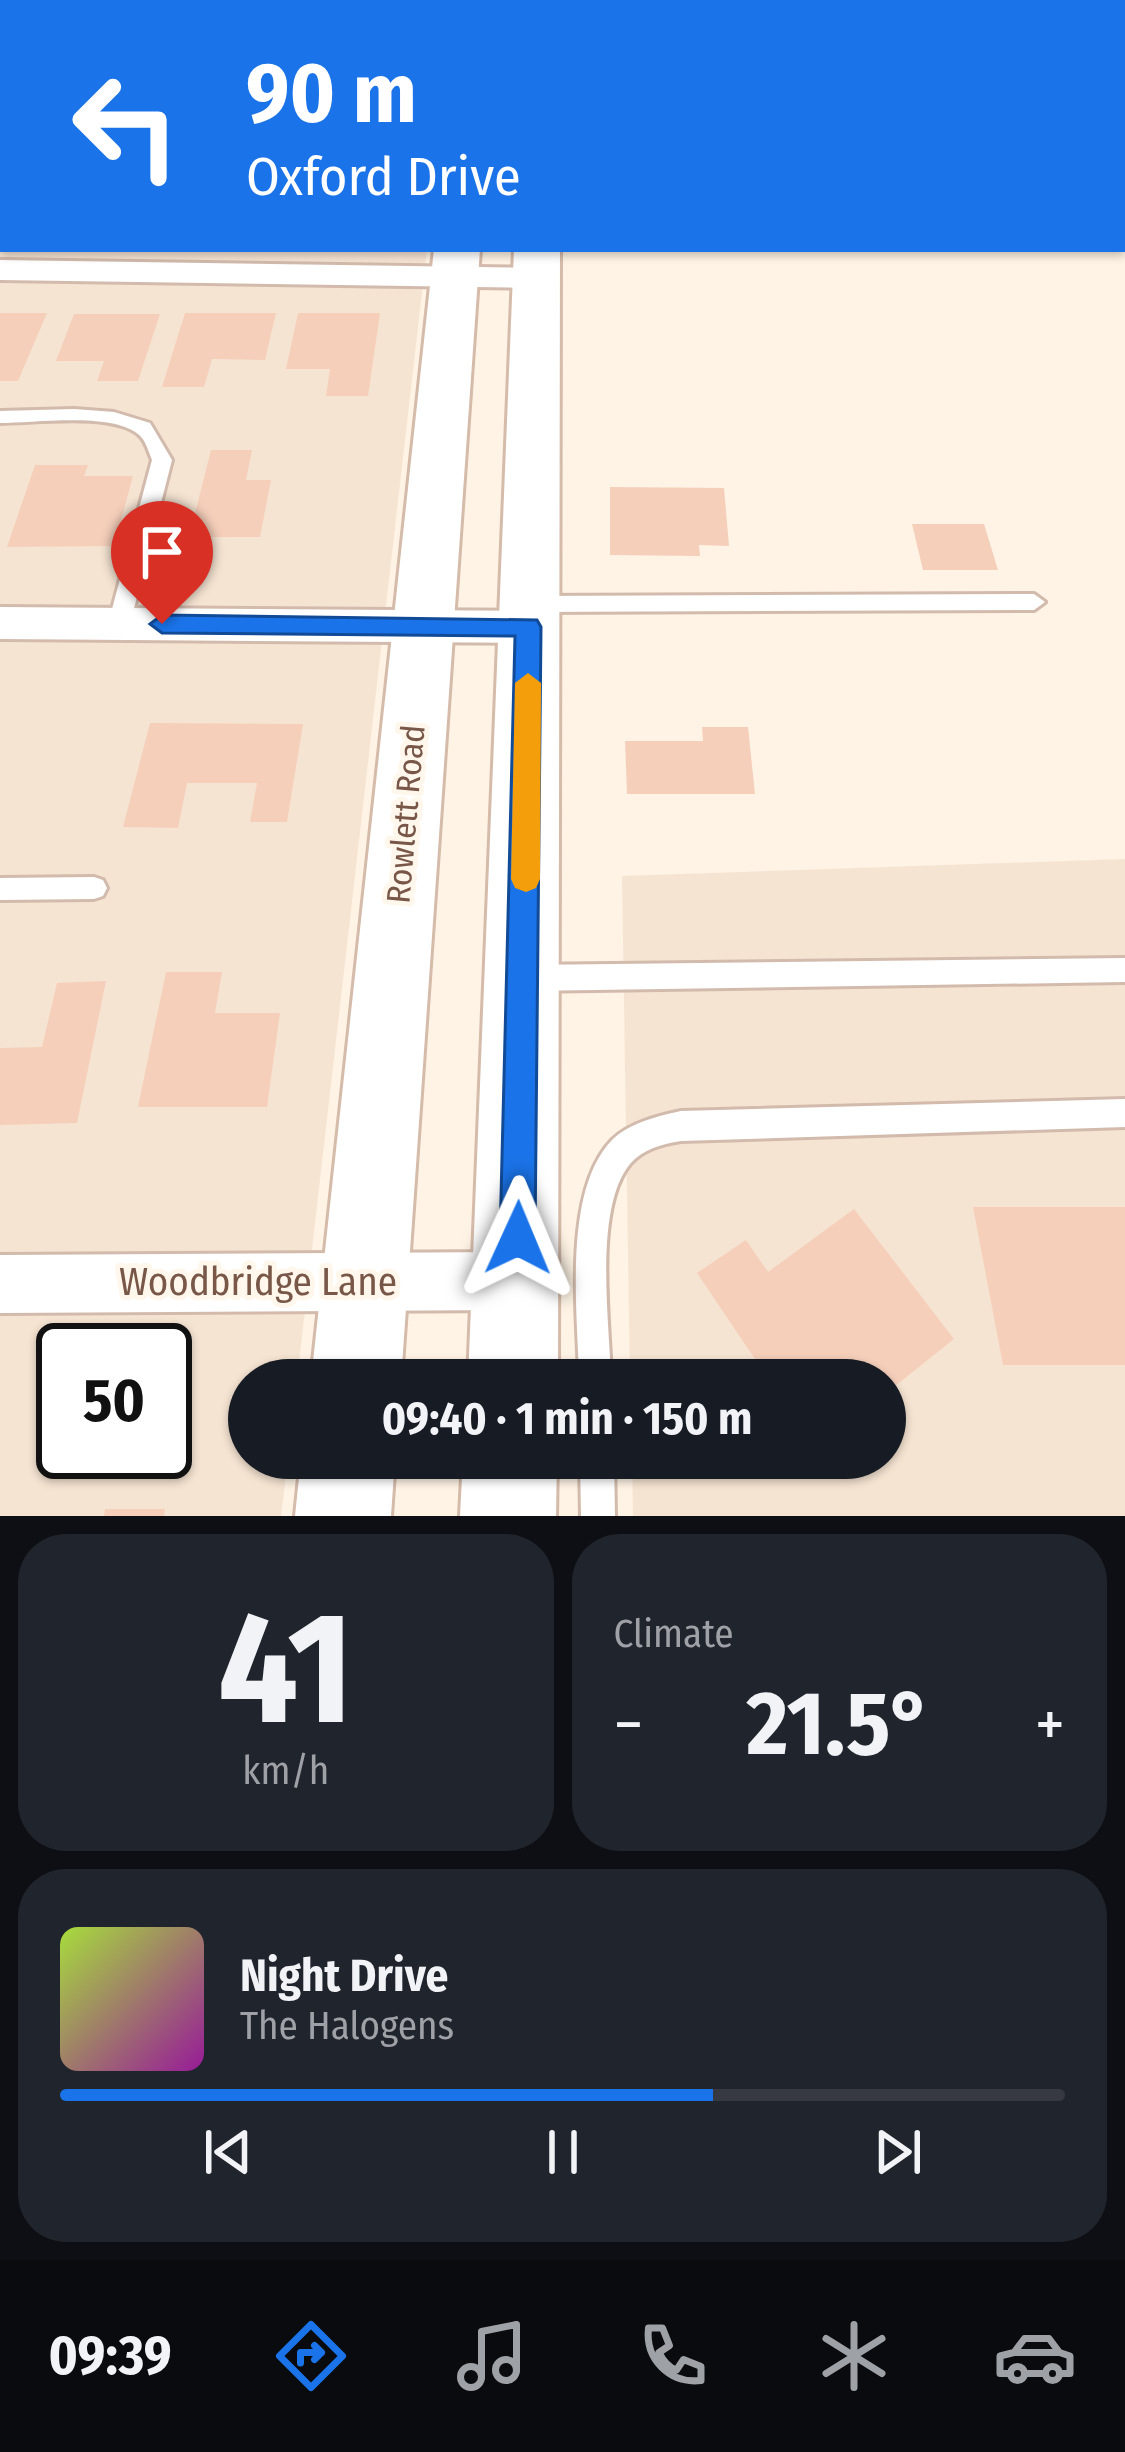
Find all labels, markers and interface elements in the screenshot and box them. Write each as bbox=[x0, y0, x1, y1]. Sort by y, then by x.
text: 90 m bbox=[246, 43, 417, 144]
icon: left bbox=[48, 48, 204, 204]
text: Oxford Drive bbox=[246, 145, 521, 209]
pin bbox=[111, 501, 213, 624]
icon: arrive bbox=[129, 519, 195, 585]
street label: Rowlett Road bbox=[378, 723, 434, 905]
position arrow bbox=[455, 1175, 581, 1301]
street label: Woodbridge Lane bbox=[119, 1259, 397, 1305]
speed limit sign: 50 bbox=[36, 1323, 192, 1479]
text: 09:40 · 1 min · 150 m bbox=[382, 1392, 752, 1446]
text: 41 bbox=[218, 1576, 354, 1763]
text: Climate bbox=[614, 1611, 734, 1657]
text: 21.5° bbox=[747, 1670, 932, 1778]
text: − bbox=[614, 1685, 643, 1764]
text: + bbox=[1035, 1685, 1065, 1764]
text: km/h bbox=[242, 1748, 329, 1794]
text: Night Drive bbox=[240, 1949, 448, 2003]
text: The Halogens bbox=[240, 2003, 454, 2049]
icon: previous bbox=[195, 2119, 261, 2185]
icon: pause bbox=[530, 2119, 596, 2185]
icon: next bbox=[865, 2119, 931, 2185]
icon: directions bbox=[269, 2314, 353, 2398]
icon: music bbox=[450, 2314, 534, 2398]
icon: phone bbox=[631, 2314, 715, 2398]
icon: climate bbox=[812, 2314, 896, 2398]
icon: car bbox=[993, 2314, 1077, 2398]
text: 09:39 bbox=[48, 2324, 172, 2388]

